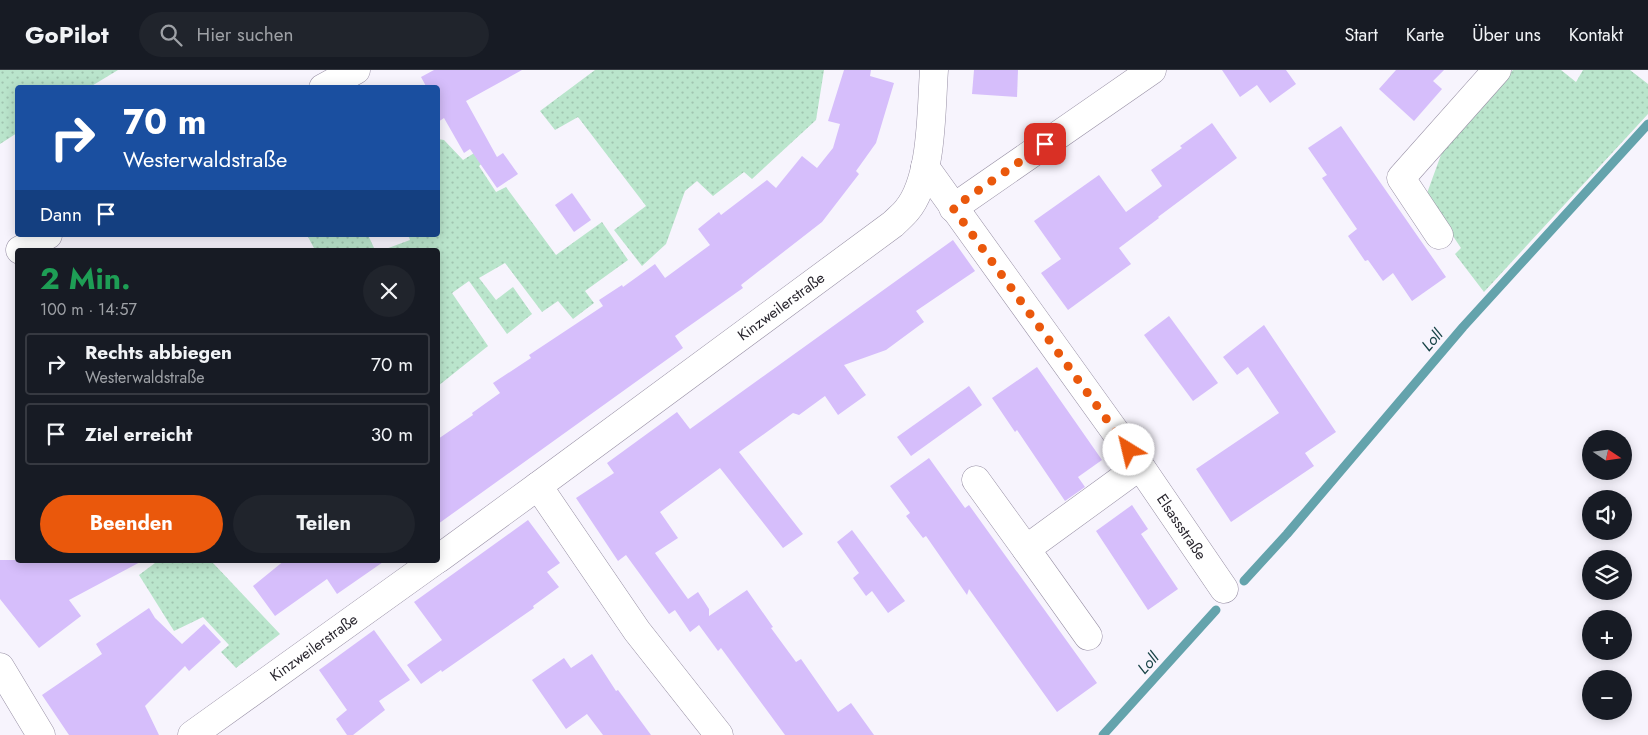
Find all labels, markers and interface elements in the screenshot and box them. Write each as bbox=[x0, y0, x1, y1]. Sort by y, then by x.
search box bbox=[139, 12, 489, 57]
text: GoPilot bbox=[25, 17, 109, 52]
icon: search bbox=[157, 21, 185, 49]
text: Hier suchen bbox=[197, 21, 294, 48]
text: Start bbox=[1344, 22, 1378, 48]
text: Karte bbox=[1406, 22, 1444, 48]
text: Über uns bbox=[1472, 22, 1541, 48]
text: Kontakt bbox=[1569, 22, 1623, 48]
text: 70 m bbox=[123, 97, 206, 147]
icon: right bbox=[40, 105, 105, 170]
pin bbox=[1024, 123, 1066, 165]
icon: arrive bbox=[1031, 130, 1059, 158]
text: Westerwaldstraße bbox=[123, 143, 287, 175]
icon: arrive bbox=[92, 200, 120, 228]
text: Dann bbox=[40, 201, 82, 228]
text: 2 Min. bbox=[40, 257, 131, 300]
button: close bbox=[363, 265, 415, 317]
street label: Kinzweilerstraße bbox=[733, 267, 830, 346]
text: 100 m · 14:57 bbox=[40, 298, 137, 321]
water label: Loll bbox=[1416, 323, 1449, 356]
text: Rechts abbiegen bbox=[85, 339, 232, 366]
icon: right bbox=[42, 350, 70, 378]
text: 70 m bbox=[371, 351, 413, 378]
text: Westerwaldstraße bbox=[85, 366, 204, 389]
icon: arrive bbox=[42, 420, 70, 448]
text: Ziel erreicht bbox=[85, 421, 192, 448]
text: 30 m bbox=[371, 421, 413, 448]
position arrow bbox=[1102, 423, 1154, 475]
north arrow bbox=[1582, 430, 1632, 480]
map controls bbox=[1582, 430, 1632, 720]
street label: Elsassstraße bbox=[1151, 490, 1212, 564]
button: sound bbox=[1582, 490, 1632, 540]
button: Beenden bbox=[40, 495, 223, 553]
button: Teilen bbox=[233, 495, 415, 553]
button: layers bbox=[1582, 550, 1632, 600]
street label: Kinzweilerstraße bbox=[265, 608, 363, 687]
button: + bbox=[1582, 610, 1632, 660]
water label: Loll bbox=[1132, 646, 1165, 679]
button: − bbox=[1582, 670, 1632, 720]

